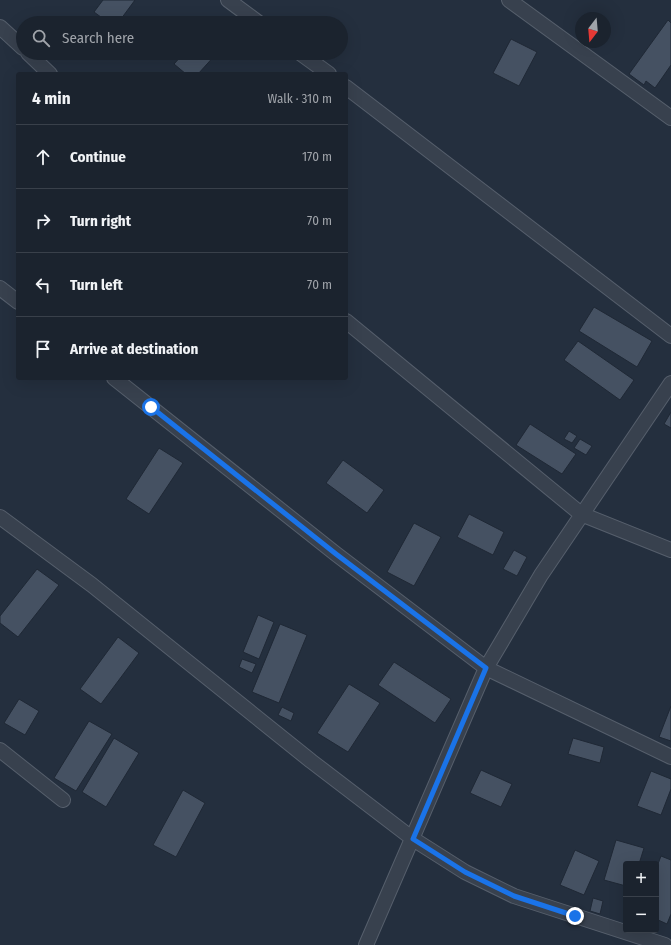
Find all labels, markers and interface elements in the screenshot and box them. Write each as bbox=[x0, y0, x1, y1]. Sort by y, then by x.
north arrow bbox=[575, 12, 611, 48]
search box bbox=[16, 16, 348, 60]
icon: search bbox=[30, 27, 52, 49]
text: Search here bbox=[62, 29, 134, 47]
text: 4 min bbox=[32, 88, 71, 109]
text: Walk · 310 m bbox=[268, 91, 332, 106]
icon: ahead bbox=[32, 146, 54, 168]
text: Continue bbox=[70, 148, 126, 166]
text: 170 m bbox=[302, 149, 332, 164]
icon: right bbox=[32, 210, 54, 232]
text: Turn right bbox=[70, 212, 131, 230]
text: 70 m bbox=[307, 213, 332, 228]
icon: left bbox=[32, 274, 54, 296]
text: Turn left bbox=[70, 276, 123, 294]
text: 70 m bbox=[307, 277, 332, 292]
icon: arrive bbox=[32, 338, 54, 360]
text: Arrive at destination bbox=[70, 340, 198, 358]
route start bbox=[142, 398, 160, 416]
map controls bbox=[623, 861, 659, 933]
button: + bbox=[623, 861, 659, 897]
button: − bbox=[623, 897, 659, 933]
route end bbox=[566, 907, 584, 925]

